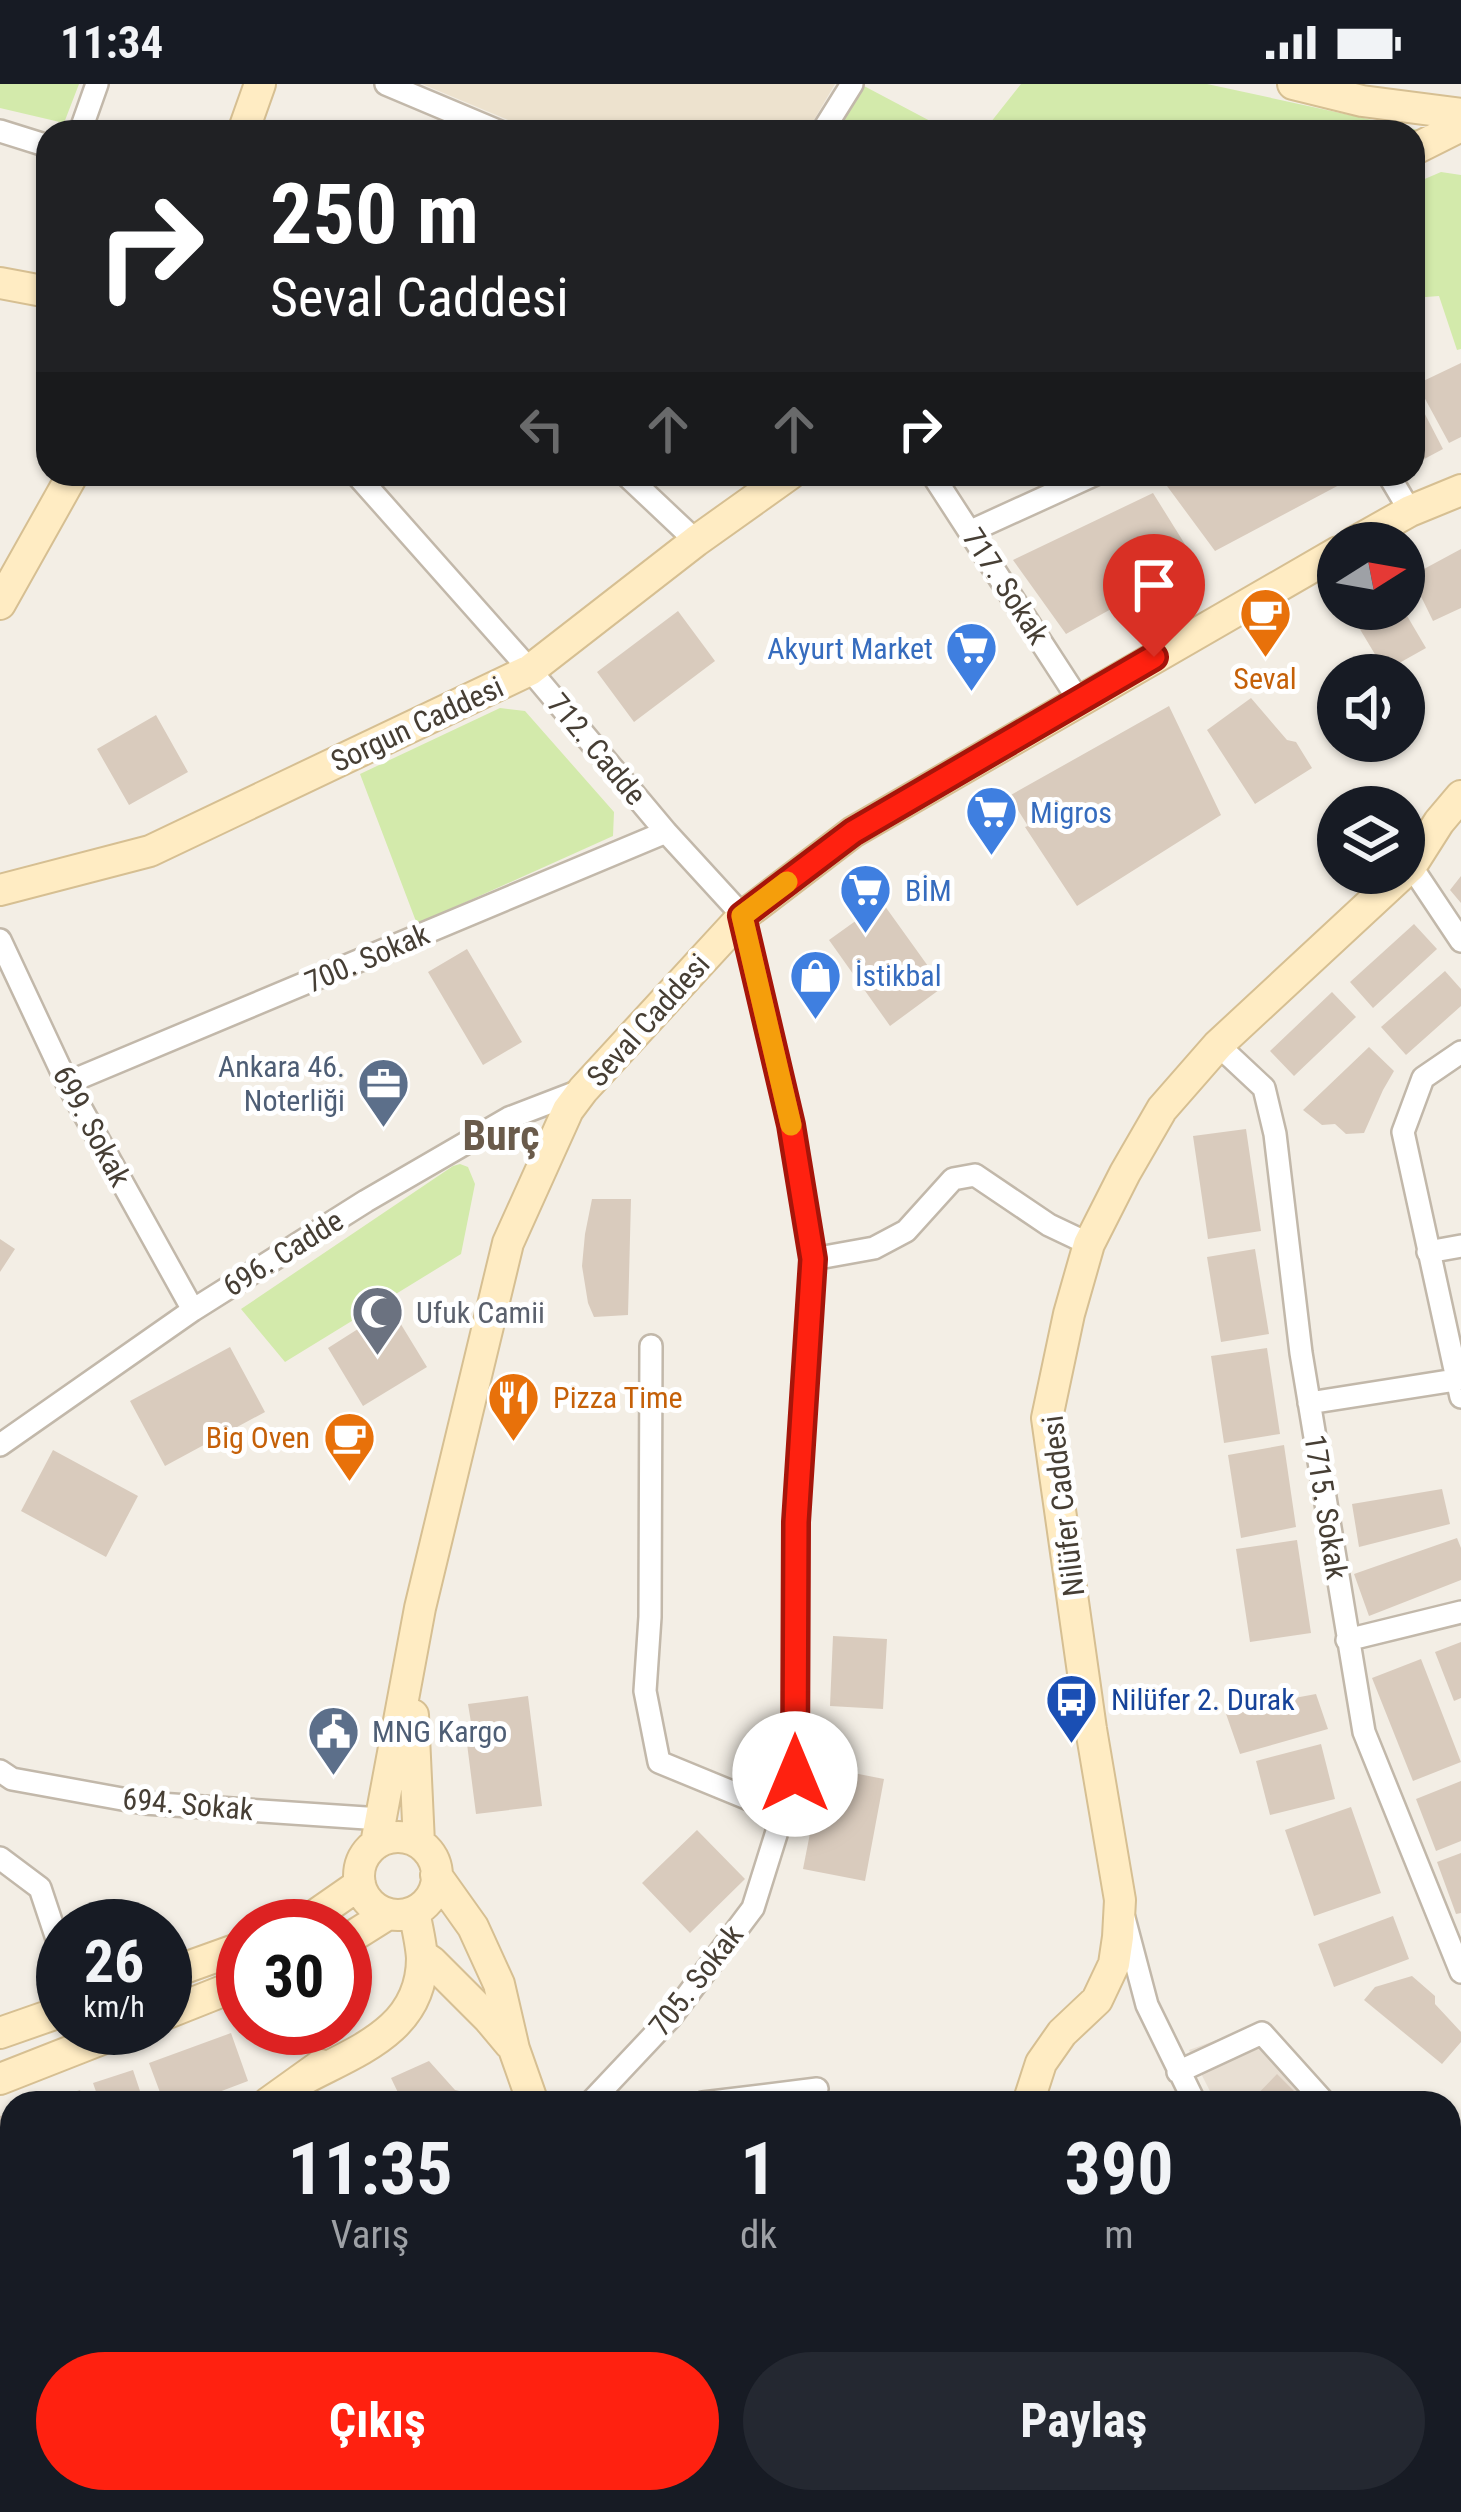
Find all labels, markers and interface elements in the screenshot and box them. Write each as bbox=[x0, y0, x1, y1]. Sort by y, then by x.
text: 11:34 bbox=[60, 16, 163, 69]
text: 250 m bbox=[270, 165, 479, 264]
icon: right bbox=[72, 168, 228, 324]
text: Seval Caddesi bbox=[270, 266, 569, 329]
icon: left bbox=[509, 396, 575, 462]
icon: ahead bbox=[635, 396, 701, 462]
icon: ahead bbox=[761, 396, 827, 462]
icon: right bbox=[887, 396, 953, 462]
street label: 717. Sokak bbox=[956, 521, 1057, 651]
north arrow bbox=[1317, 522, 1425, 630]
map controls bbox=[1317, 522, 1425, 894]
pin bbox=[1103, 534, 1205, 657]
icon: arrive bbox=[1121, 552, 1187, 618]
cafe icon: Seval bbox=[1237, 585, 1293, 659]
supermarket icon: Akyurt Market bbox=[944, 620, 1000, 694]
place label: Akyurt Market bbox=[767, 631, 933, 666]
button: sound bbox=[1317, 654, 1425, 762]
place label: Seval bbox=[1233, 661, 1297, 696]
street label: Sorgun Caddesi bbox=[325, 669, 509, 779]
street label: 712. Cadde bbox=[540, 686, 654, 812]
supermarket icon: Migros bbox=[963, 784, 1019, 858]
button: layers bbox=[1317, 786, 1425, 894]
place label: Migros bbox=[1030, 795, 1112, 830]
supermarket icon: BİM bbox=[838, 862, 894, 936]
place label: BİM bbox=[905, 873, 952, 908]
street label: 700. Sokak bbox=[300, 916, 435, 1000]
street label: Seval Caddesi bbox=[579, 947, 717, 1093]
shop icon: İstikbal bbox=[788, 947, 844, 1021]
place label: İstikbal bbox=[855, 958, 942, 993]
place label: Ankara 46. Noterliği bbox=[218, 1049, 345, 1118]
office icon: Ankara 46. Noterliği bbox=[356, 1055, 412, 1129]
street label: 699. Sokak bbox=[46, 1060, 138, 1193]
district label: Burç bbox=[462, 1111, 540, 1160]
street label: 696. Cadde bbox=[217, 1203, 349, 1303]
mosque icon: Ufuk Camii bbox=[349, 1284, 405, 1358]
place label: Ufuk Camii bbox=[416, 1295, 545, 1330]
restaurant icon: Pizza Time bbox=[486, 1369, 542, 1443]
place label: Pizza Time bbox=[553, 1380, 683, 1415]
cafe icon: Big Oven bbox=[321, 1409, 377, 1483]
street label: Nilüfer Caddesi bbox=[1035, 1414, 1091, 1598]
place label: Big Oven bbox=[206, 1420, 310, 1455]
street label: 1715. Sokak bbox=[1297, 1432, 1355, 1582]
bus stop icon: Nilüfer 2. Durak bbox=[1044, 1671, 1100, 1745]
place label: Nilüfer 2. Durak bbox=[1111, 1682, 1295, 1717]
public building icon: MNG Kargo bbox=[305, 1703, 361, 1777]
position arrow bbox=[732, 1711, 858, 1837]
place label: MNG Kargo bbox=[372, 1714, 507, 1749]
street label: 694. Sokak bbox=[121, 1781, 255, 1827]
speed limit sign: 30 bbox=[216, 1899, 372, 2055]
street label: 705. Sokak bbox=[642, 1917, 750, 2042]
text: 26 bbox=[84, 1926, 144, 1997]
text: km/h bbox=[83, 1989, 145, 2024]
text: 11:35 bbox=[287, 2127, 453, 2212]
text: 1 bbox=[740, 2127, 777, 2212]
text: 390 bbox=[1064, 2127, 1174, 2212]
text: Varış bbox=[331, 2212, 409, 2258]
text: dk bbox=[740, 2212, 777, 2258]
text: m bbox=[1104, 2212, 1134, 2258]
button: Çıkış bbox=[36, 2352, 719, 2490]
button: Paylaş bbox=[743, 2352, 1425, 2490]

